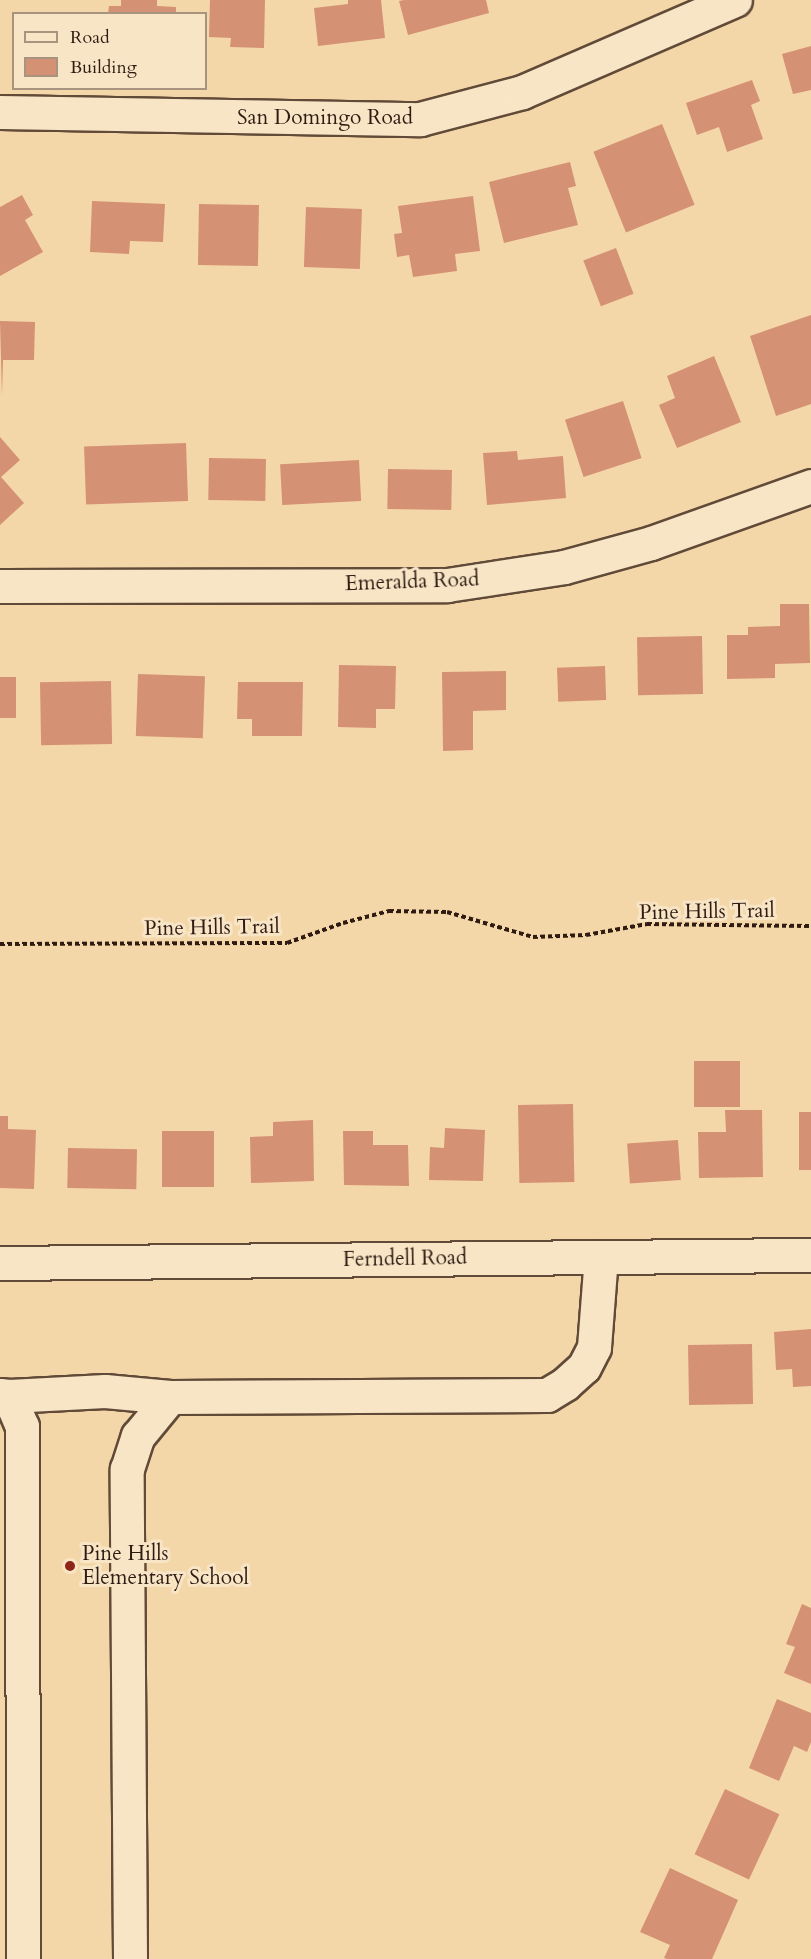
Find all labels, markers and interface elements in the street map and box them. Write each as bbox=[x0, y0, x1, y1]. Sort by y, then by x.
legend bbox=[12, 12, 207, 90]
text: Road bbox=[70, 25, 110, 50]
text: Building bbox=[70, 55, 137, 80]
street label: San Domingo Road bbox=[237, 105, 413, 131]
street label: Emeralda Road bbox=[344, 567, 480, 597]
street label: Pine Hills Trail bbox=[639, 898, 775, 926]
street label: Pine Hills Trail bbox=[144, 914, 280, 942]
street label: Ferndell Road bbox=[343, 1245, 467, 1273]
place label: Pine Hills Elementary School bbox=[82, 1541, 249, 1591]
marker: Pine Hills Elementary School bbox=[63, 1559, 77, 1573]

